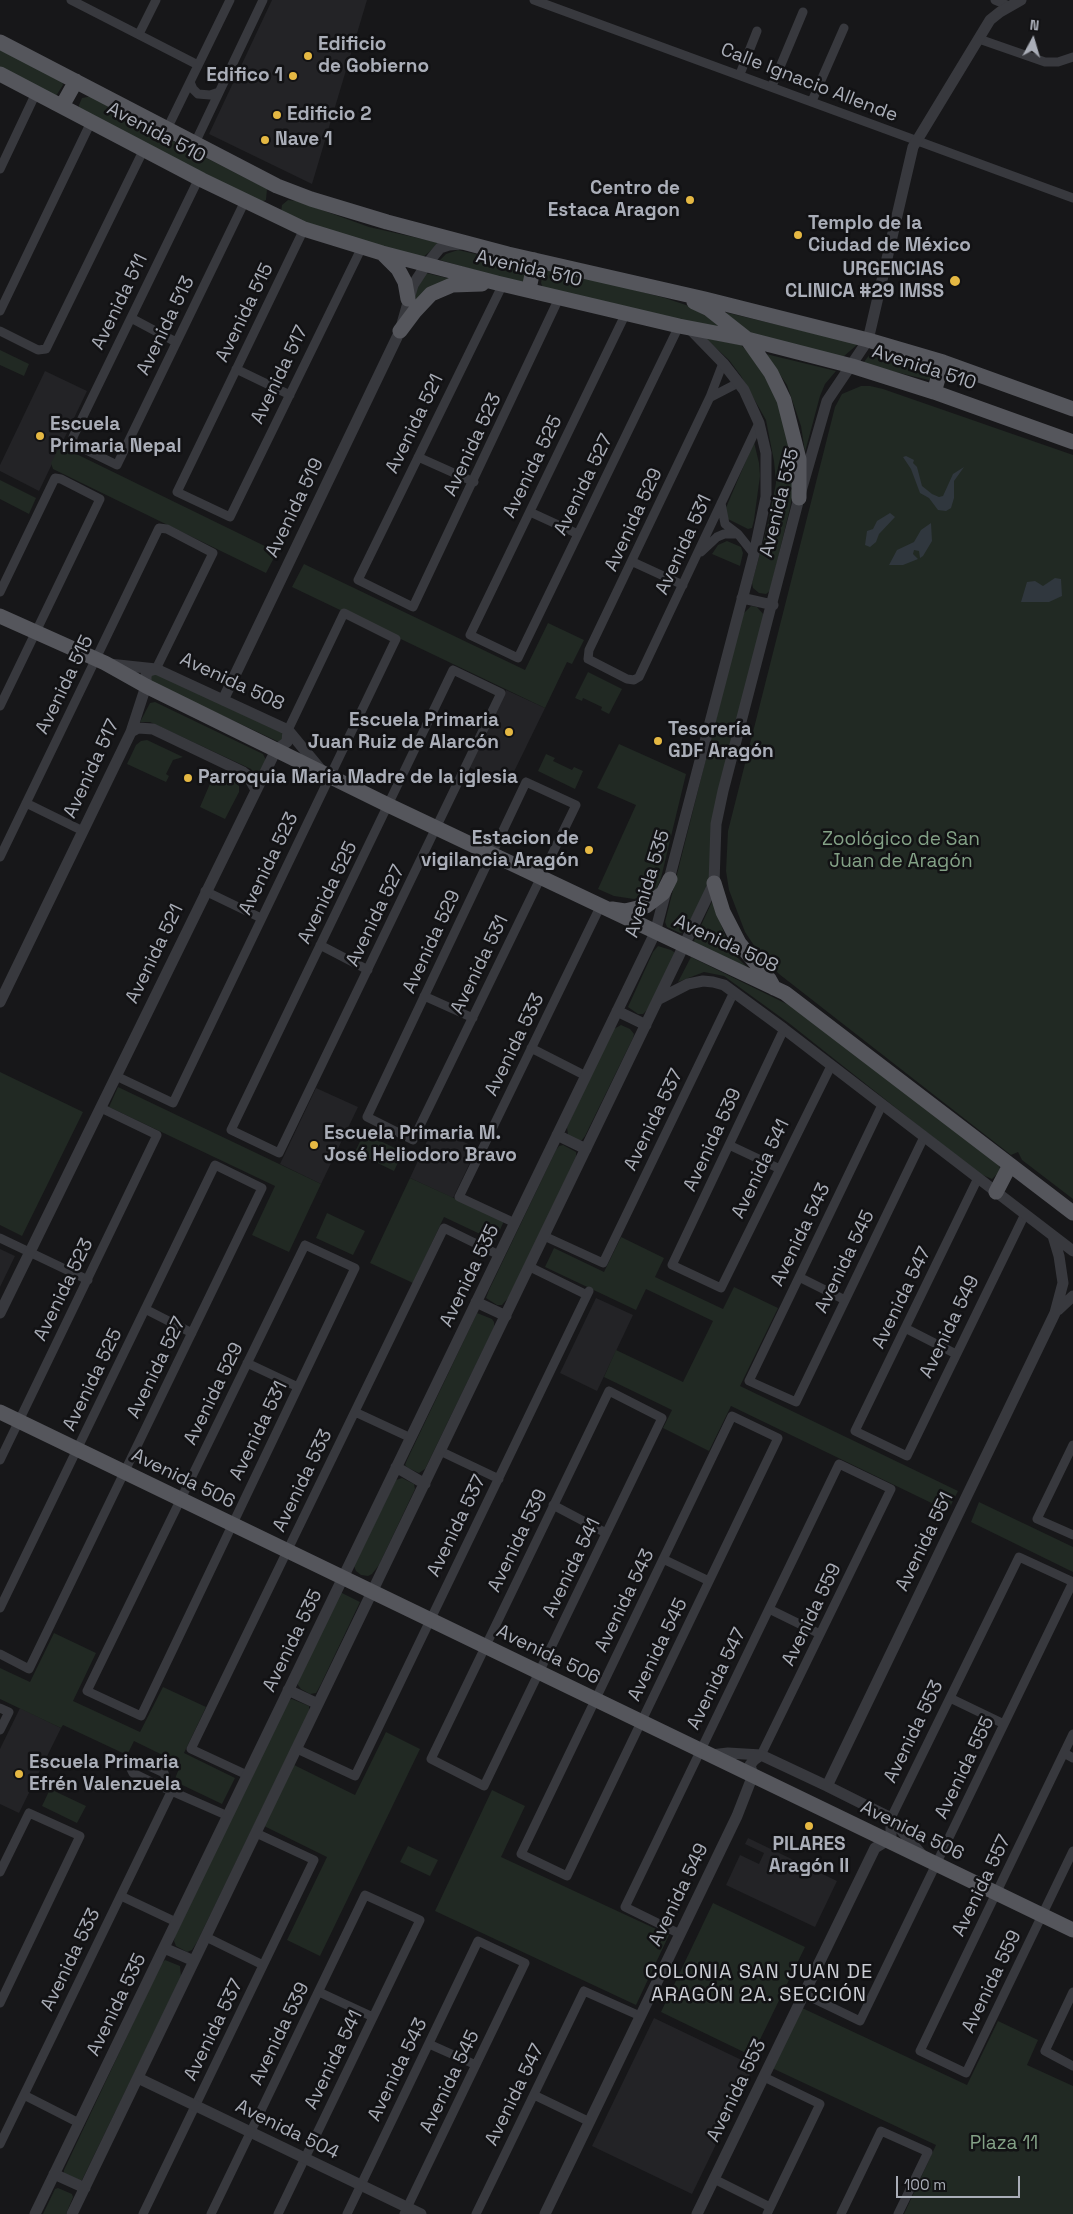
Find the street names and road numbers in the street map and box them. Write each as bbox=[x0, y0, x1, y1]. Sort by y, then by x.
street label: Calle Ignacio Allende bbox=[717, 39, 901, 127]
street label: Avenida 510 bbox=[103, 98, 209, 168]
street label: Avenida 510 bbox=[474, 246, 584, 292]
street label: Avenida 511 bbox=[87, 250, 153, 354]
street label: Avenida 515 bbox=[211, 260, 279, 366]
street label: Avenida 513 bbox=[132, 273, 200, 379]
street label: Avenida 517 bbox=[246, 322, 314, 428]
street label: Avenida 510 bbox=[869, 340, 979, 396]
street label: Avenida 521 bbox=[381, 371, 449, 477]
street label: Avenida 523 bbox=[439, 390, 507, 500]
street label: Avenida 525 bbox=[498, 412, 568, 522]
street label: Avenida 527 bbox=[550, 430, 618, 540]
street label: Avenida 535 bbox=[755, 446, 805, 560]
street label: Avenida 519 bbox=[261, 455, 329, 561]
street label: Avenida 529 bbox=[600, 465, 668, 575]
street label: Avenida 531 bbox=[651, 491, 717, 599]
street label: Avenida 515 bbox=[31, 632, 99, 738]
street label: Avenida 508 bbox=[176, 648, 288, 716]
street label: Avenida 517 bbox=[59, 716, 125, 822]
street label: Avenida 523 bbox=[234, 809, 304, 919]
street label: Avenida 535 bbox=[621, 827, 675, 941]
street label: Avenida 525 bbox=[293, 838, 363, 948]
street label: Avenida 527 bbox=[342, 861, 410, 971]
street label: Avenida 529 bbox=[398, 887, 466, 997]
street label: Avenida 521 bbox=[121, 901, 189, 1007]
street label: Avenida 508 bbox=[670, 910, 782, 978]
street label: Avenida 531 bbox=[446, 912, 514, 1018]
street label: Avenida 533 bbox=[480, 990, 550, 1100]
street label: Avenida 537 bbox=[620, 1065, 688, 1175]
street label: Avenida 539 bbox=[679, 1085, 747, 1195]
street label: Avenida 541 bbox=[727, 1116, 795, 1222]
street label: Avenida 543 bbox=[766, 1180, 836, 1290]
street label: Avenida 545 bbox=[810, 1207, 880, 1317]
street label: Avenida 535 bbox=[435, 1221, 505, 1331]
street label: Avenida 523 bbox=[29, 1235, 99, 1345]
street label: Avenida 547 bbox=[868, 1243, 936, 1353]
street label: Avenida 549 bbox=[915, 1272, 985, 1382]
street label: Avenida 527 bbox=[123, 1313, 191, 1423]
street label: Avenida 525 bbox=[58, 1325, 128, 1435]
street label: Avenida 529 bbox=[179, 1339, 249, 1449]
street label: Avenida 531 bbox=[225, 1378, 293, 1484]
street label: Avenida 533 bbox=[268, 1426, 338, 1536]
street label: Avenida 506 bbox=[128, 1444, 238, 1514]
street label: Avenida 537 bbox=[423, 1471, 491, 1581]
street label: Avenida 539 bbox=[483, 1486, 553, 1596]
street label: Avenida 551 bbox=[891, 1489, 959, 1595]
street label: Avenida 541 bbox=[538, 1515, 606, 1621]
street label: Avenida 543 bbox=[590, 1546, 660, 1656]
street label: Avenida 559 bbox=[777, 1560, 847, 1670]
street label: Avenida 535 bbox=[258, 1586, 328, 1696]
street label: Avenida 545 bbox=[623, 1595, 693, 1705]
street label: Avenida 506 bbox=[493, 1620, 603, 1690]
street label: Avenida 547 bbox=[683, 1624, 751, 1734]
street label: Avenida 553 bbox=[879, 1677, 949, 1787]
street label: Avenida 555 bbox=[930, 1713, 1000, 1823]
street label: Avenida 506 bbox=[857, 1796, 967, 1866]
street label: Avenida 557 bbox=[948, 1831, 1016, 1941]
street label: Avenida 549 bbox=[644, 1840, 714, 1950]
street label: Avenida 533 bbox=[36, 1905, 106, 2015]
street label: Avenida 559 bbox=[957, 1927, 1027, 2037]
street label: Avenida 535 bbox=[82, 1950, 152, 2060]
street label: Avenida 537 bbox=[180, 1975, 248, 2085]
street label: Avenida 539 bbox=[245, 1979, 315, 2089]
street label: Avenida 541 bbox=[300, 2007, 368, 2113]
street label: Avenida 543 bbox=[363, 2015, 433, 2125]
street label: Avenida 545 bbox=[415, 2027, 485, 2137]
street label: Avenida 553 bbox=[702, 2036, 772, 2146]
street label: Avenida 547 bbox=[481, 2040, 549, 2150]
street label: Avenida 504 bbox=[231, 2095, 343, 2165]

